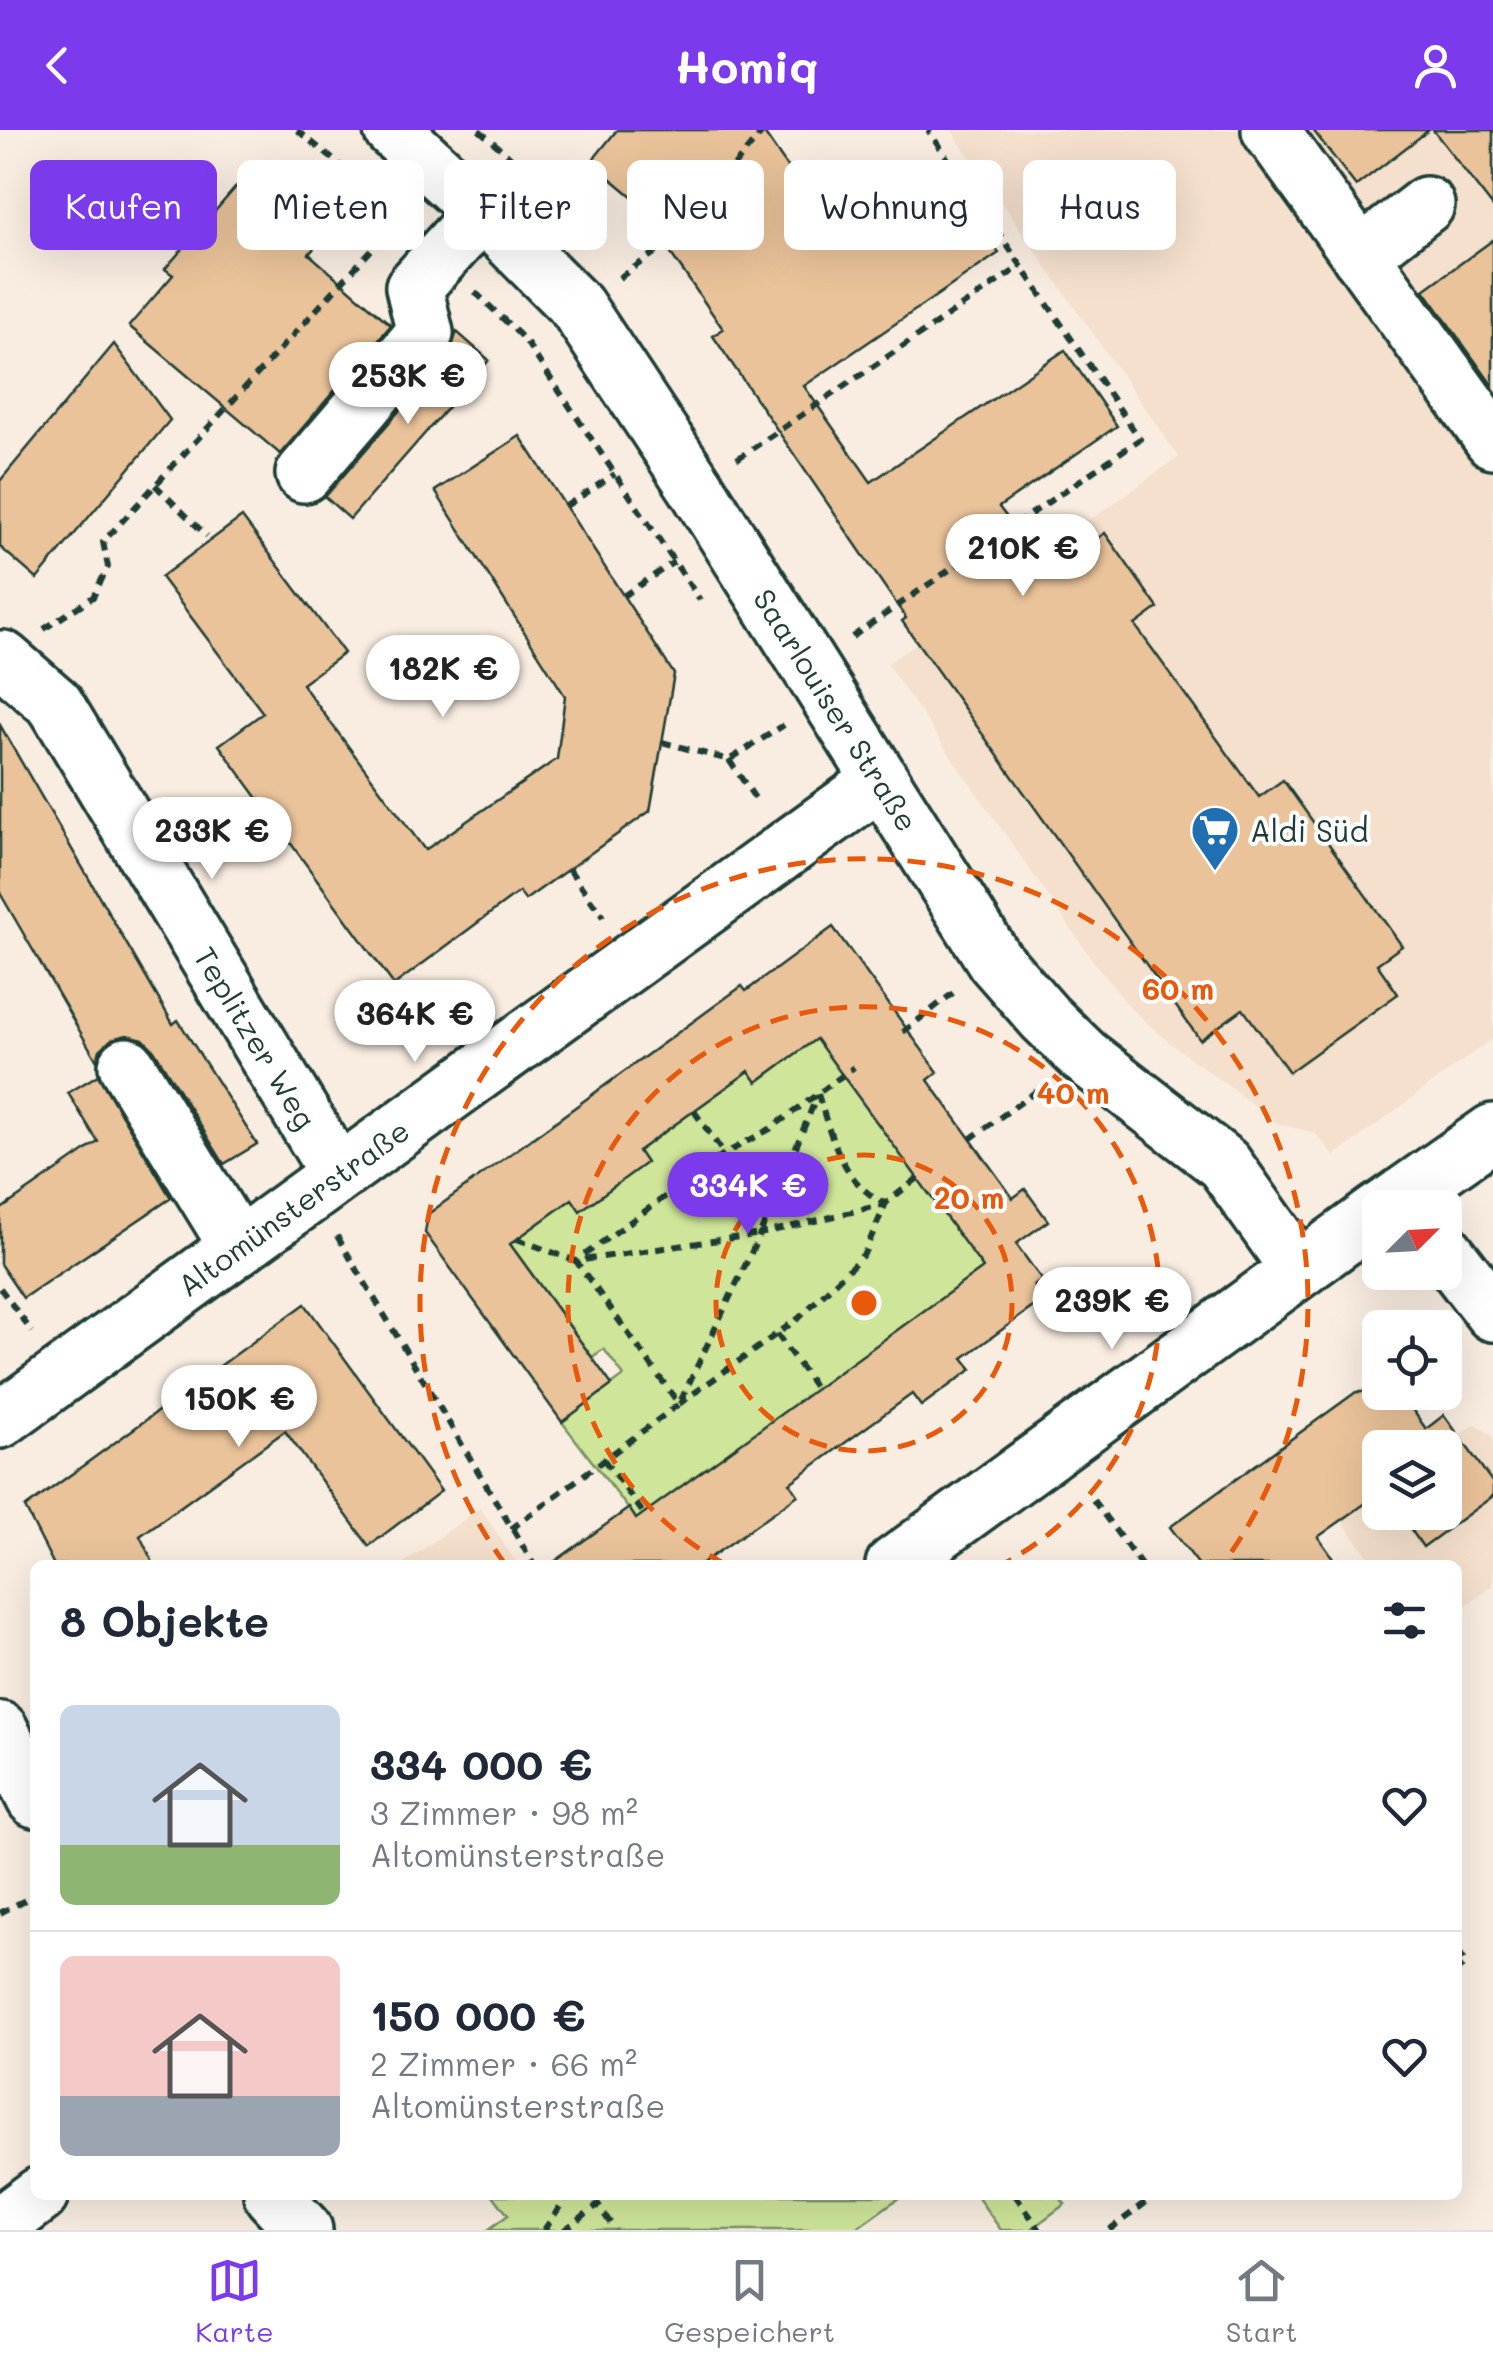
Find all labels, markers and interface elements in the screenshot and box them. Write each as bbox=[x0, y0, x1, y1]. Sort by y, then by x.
text: Homiq bbox=[675, 36, 818, 94]
icon: back bbox=[30, 38, 85, 93]
icon: person bbox=[1408, 38, 1463, 93]
chip: Kaufen bbox=[30, 160, 217, 250]
chip: Mieten bbox=[237, 160, 424, 250]
chip: Filter bbox=[444, 160, 607, 250]
chip: Neu bbox=[627, 160, 764, 250]
chip: Wohnung bbox=[784, 160, 1003, 250]
chip: Haus bbox=[1023, 160, 1176, 250]
pin: 253K € bbox=[327, 342, 489, 427]
text: 253K € bbox=[351, 353, 465, 395]
pin: 210K € bbox=[942, 514, 1104, 599]
text: 210K € bbox=[967, 525, 1079, 567]
street label: Saarlouiser Straße bbox=[745, 581, 928, 838]
pin: 182K € bbox=[362, 635, 524, 720]
text: 182K € bbox=[388, 646, 498, 688]
pin: 233K € bbox=[131, 797, 293, 882]
supermarket icon: Aldi Süd bbox=[1189, 804, 1241, 872]
text: 233K € bbox=[155, 808, 269, 850]
place label: Aldi Süd bbox=[1250, 810, 1368, 850]
street label: Teplitzer Weg bbox=[186, 939, 326, 1136]
text: 60 m bbox=[1142, 968, 1214, 1008]
pin: 364K € bbox=[334, 980, 496, 1065]
text: 364K € bbox=[356, 991, 474, 1033]
text: 40 m bbox=[1037, 1072, 1109, 1112]
street label: Altomünsterstraße bbox=[169, 1110, 417, 1305]
pin: 334K € bbox=[667, 1152, 829, 1237]
text: 334K € bbox=[689, 1163, 807, 1205]
text: 20 m bbox=[934, 1177, 1004, 1217]
north arrow bbox=[1362, 1190, 1462, 1290]
map controls bbox=[1362, 1190, 1462, 1530]
pin: 239K € bbox=[1031, 1267, 1193, 1352]
text: 239K € bbox=[1055, 1278, 1169, 1320]
centre of rings bbox=[846, 1285, 882, 1321]
button: locate bbox=[1362, 1310, 1462, 1410]
pin: 150K € bbox=[158, 1365, 320, 1450]
text: 150K € bbox=[183, 1376, 295, 1418]
button: layers bbox=[1362, 1430, 1462, 1530]
text: 8 Objekte bbox=[60, 1593, 269, 1648]
icon: filters bbox=[1377, 1593, 1432, 1648]
text: 334 000 € bbox=[370, 1736, 592, 1791]
icon: home bbox=[140, 1745, 260, 1865]
icon: heart bbox=[1377, 1778, 1432, 1833]
text: 3 Zimmer · 98 m² bbox=[370, 1791, 638, 1833]
text: Altomünsterstraße bbox=[370, 1833, 665, 1875]
text: 150 000 € bbox=[370, 1987, 585, 2042]
icon: home bbox=[140, 1996, 260, 2116]
icon: heart bbox=[1377, 2029, 1432, 2084]
text: 2 Zimmer · 66 m² bbox=[370, 2042, 637, 2084]
text: Altomünsterstraße bbox=[370, 2084, 665, 2126]
tab: Karte bbox=[195, 2253, 274, 2349]
tab: Gespeichert bbox=[664, 2253, 835, 2349]
tab: Start bbox=[1226, 2253, 1298, 2349]

